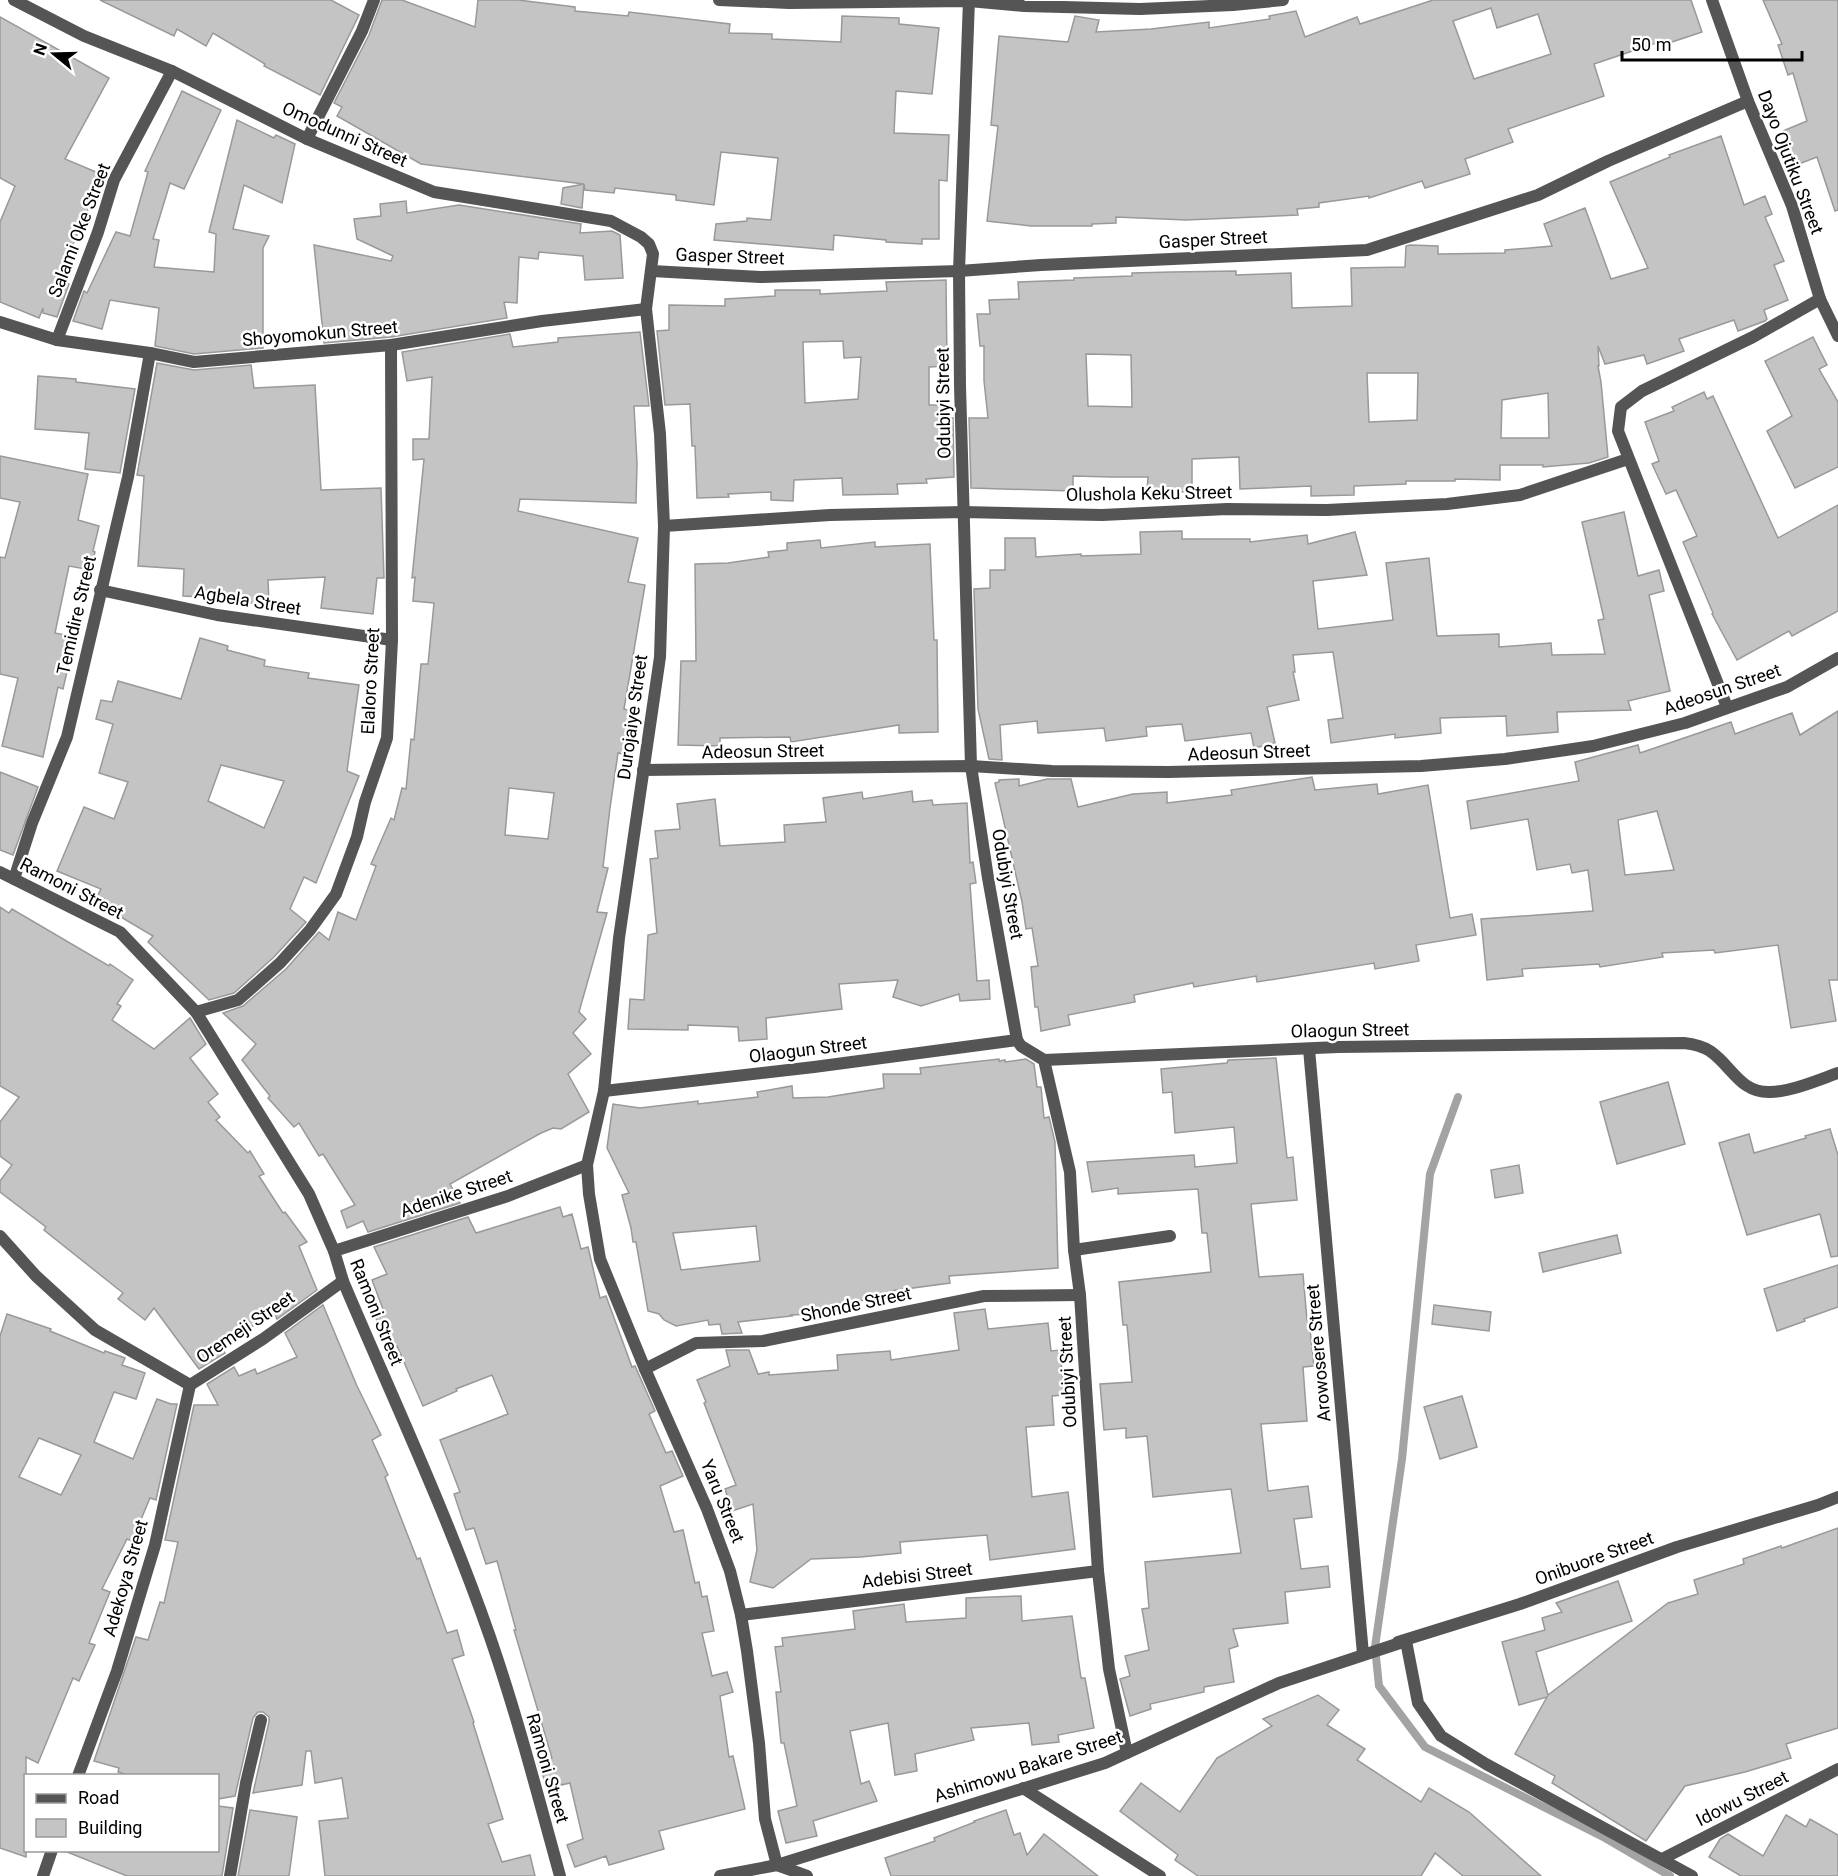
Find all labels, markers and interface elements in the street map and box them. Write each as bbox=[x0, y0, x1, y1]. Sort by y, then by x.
north arrow bbox=[24, 24, 84, 84]
scale bar bbox=[1622, 24, 1802, 62]
text: 50 m bbox=[1631, 34, 1671, 55]
text: N bbox=[29, 41, 51, 58]
street label: Dayo Ojutiku Street bbox=[1754, 87, 1828, 237]
street label: Omodunni Street bbox=[279, 97, 411, 171]
street label: Salami Oke Street bbox=[44, 160, 114, 300]
street label: Gasper Street bbox=[1158, 226, 1268, 252]
street label: Gasper Street bbox=[675, 244, 785, 268]
street label: Shoyomokun Street bbox=[241, 316, 399, 350]
street label: Odubiyi Street bbox=[932, 347, 954, 459]
street label: Olushola Keku Street bbox=[1066, 481, 1232, 505]
street label: Temidire Street bbox=[52, 553, 100, 677]
street label: Agbela Street bbox=[193, 581, 303, 619]
street label: Elaloro Street bbox=[357, 627, 383, 735]
street label: Durojaiye Street bbox=[613, 653, 651, 781]
street label: Adeosun Street bbox=[1661, 659, 1784, 719]
street label: Adeosun Street bbox=[701, 739, 825, 763]
street label: Adeosun Street bbox=[1187, 739, 1311, 765]
street label: Odubiyi Street bbox=[988, 827, 1028, 941]
street label: Ramoni Street bbox=[17, 853, 127, 923]
street label: Olaogun Street bbox=[1290, 1018, 1410, 1042]
street label: Olaogun Street bbox=[748, 1031, 868, 1067]
street label: Adenike Street bbox=[397, 1165, 515, 1221]
street label: Ramoni Street bbox=[346, 1256, 408, 1369]
street label: Shonde Street bbox=[799, 1282, 913, 1326]
street label: Arowosere Street bbox=[1302, 1283, 1334, 1423]
street label: Oremeji Street bbox=[192, 1286, 298, 1368]
street label: Odubiyi Street bbox=[1054, 1316, 1080, 1428]
street label: Yaru Street bbox=[697, 1456, 749, 1546]
street label: Adekoya Street bbox=[98, 1517, 152, 1639]
street label: Onibuore Street bbox=[1532, 1527, 1656, 1589]
street label: Adebisi Street bbox=[860, 1558, 974, 1592]
street label: Ramoni Street bbox=[522, 1711, 574, 1825]
street label: Ashimowu Bakare Street bbox=[931, 1726, 1125, 1806]
street label: Idowu Street bbox=[1692, 1766, 1792, 1830]
legend bbox=[24, 1774, 219, 1852]
text: Road bbox=[78, 1787, 119, 1808]
text: Building bbox=[78, 1817, 142, 1838]

